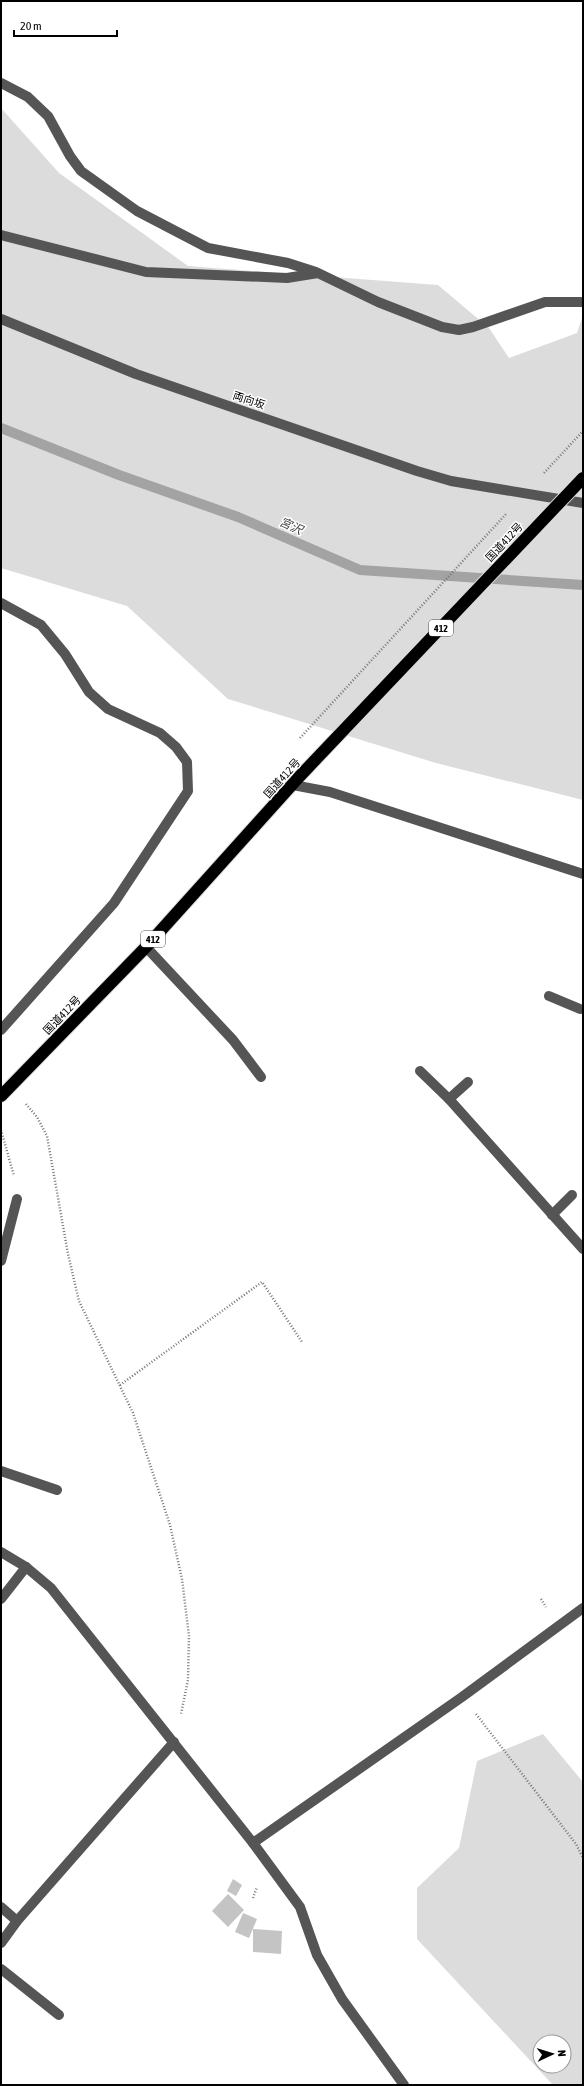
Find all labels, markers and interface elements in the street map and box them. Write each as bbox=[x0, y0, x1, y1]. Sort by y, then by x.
scale bar bbox=[14, 12, 117, 38]
text: 20 m bbox=[20, 19, 42, 33]
street label: 両向坂 bbox=[231, 389, 267, 411]
water label: 宮沢 bbox=[277, 515, 307, 538]
street label: 国道412号 bbox=[483, 520, 525, 564]
road number: 412 bbox=[429, 620, 453, 636]
street label: 国道412号 bbox=[261, 756, 303, 800]
road number: 412 bbox=[141, 931, 165, 947]
street label: 国道412号 bbox=[41, 993, 83, 1037]
north arrow bbox=[532, 2034, 572, 2074]
text: N bbox=[556, 2050, 568, 2057]

